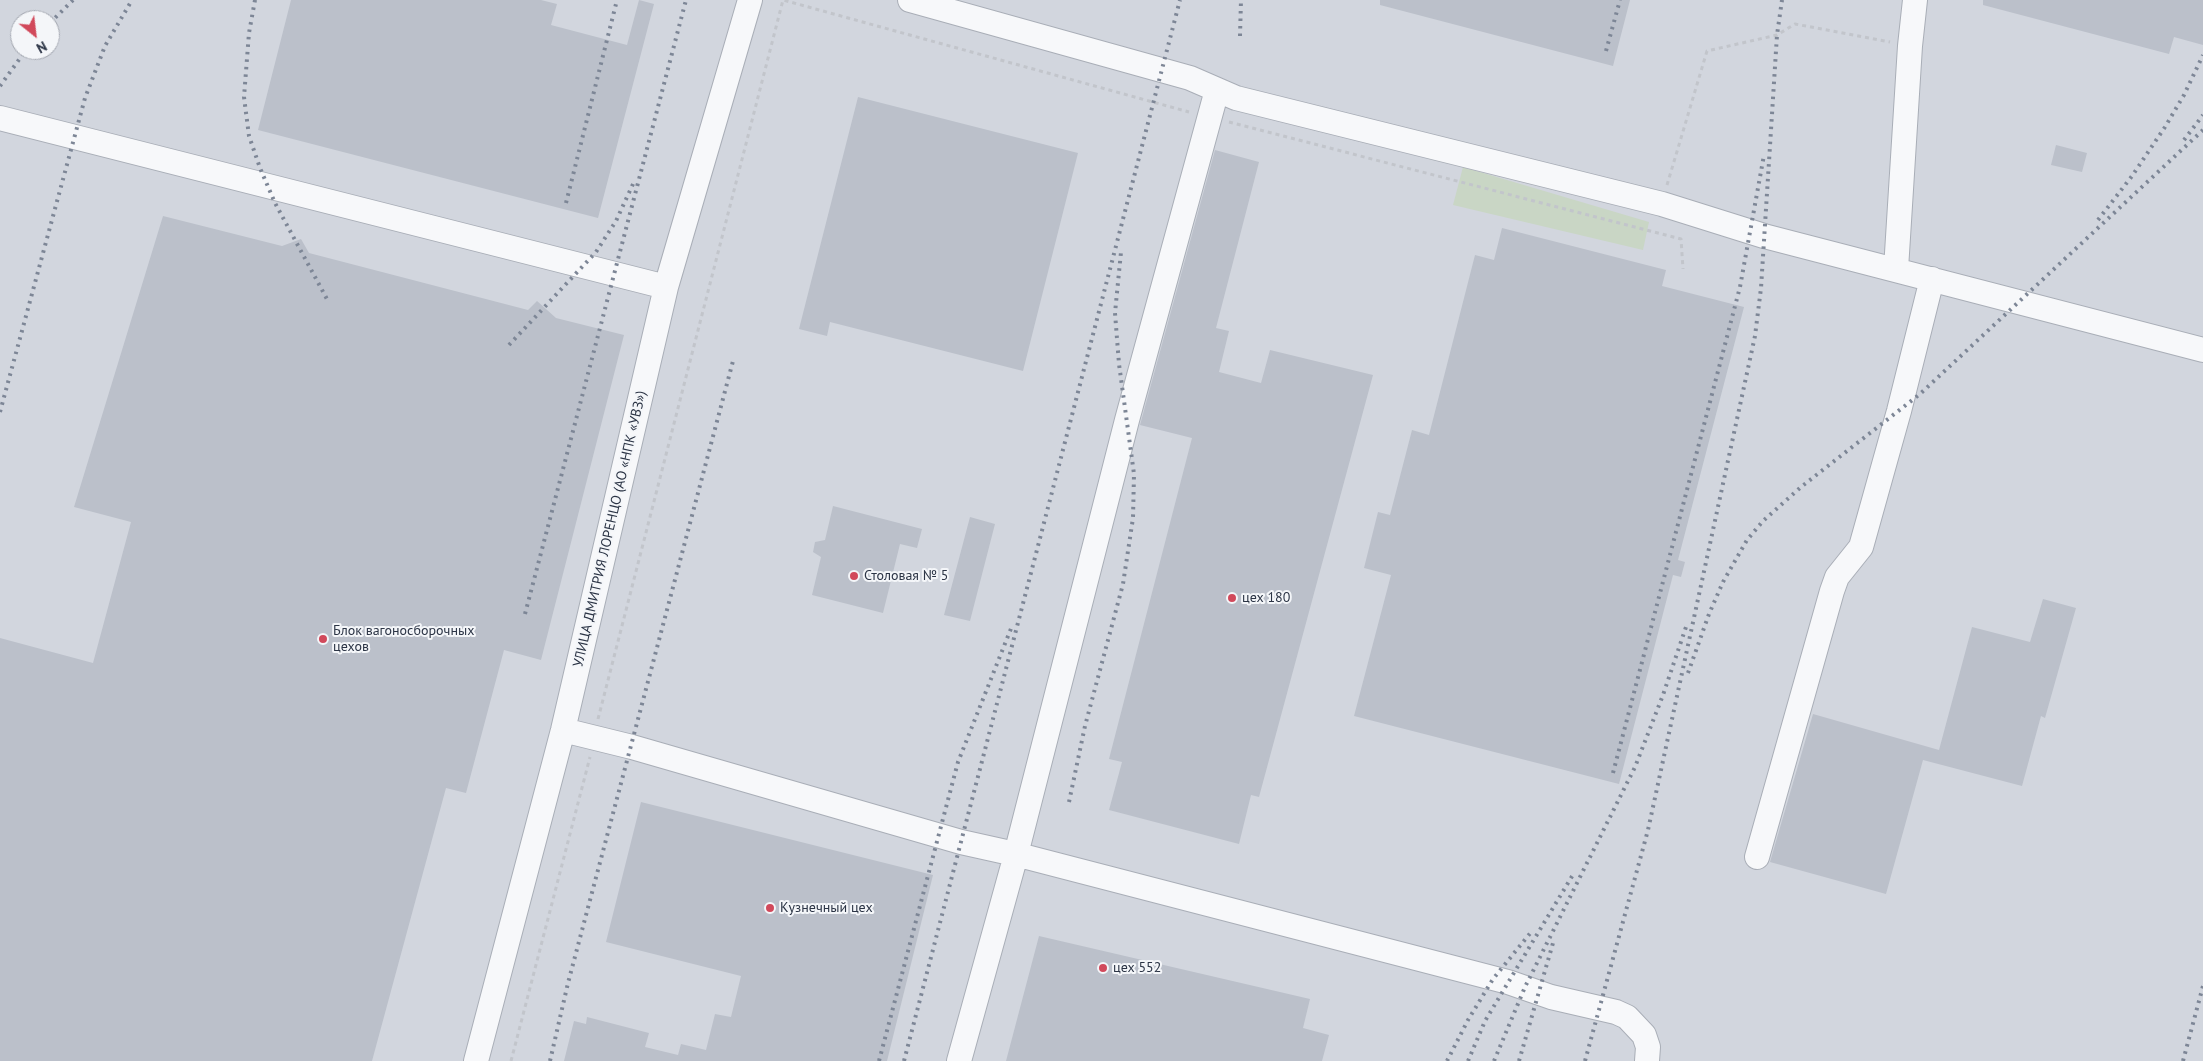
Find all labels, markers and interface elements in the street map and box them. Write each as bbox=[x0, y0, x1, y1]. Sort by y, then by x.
north arrow bbox=[10, 10, 60, 60]
text: N bbox=[33, 37, 50, 57]
street label: УЛИЦА ДМИТРИЯ ЛОРЕНЦО (АО «НПК «УВЗ») bbox=[570, 389, 650, 669]
place label: Столовая № 5 bbox=[864, 568, 948, 584]
marker: Столовая № 5 bbox=[848, 570, 860, 582]
place label: цех 180 bbox=[1242, 590, 1290, 606]
marker: цех 180 bbox=[1226, 592, 1238, 604]
place label: Блок вагоносборочных цехов bbox=[333, 623, 474, 656]
marker: Блок вагоносборочных цехов bbox=[317, 633, 329, 645]
place label: Кузнечный цех bbox=[780, 900, 873, 916]
marker: Кузнечный цех bbox=[764, 902, 776, 914]
place label: цех 552 bbox=[1113, 960, 1161, 976]
marker: цех 552 bbox=[1097, 962, 1109, 974]

